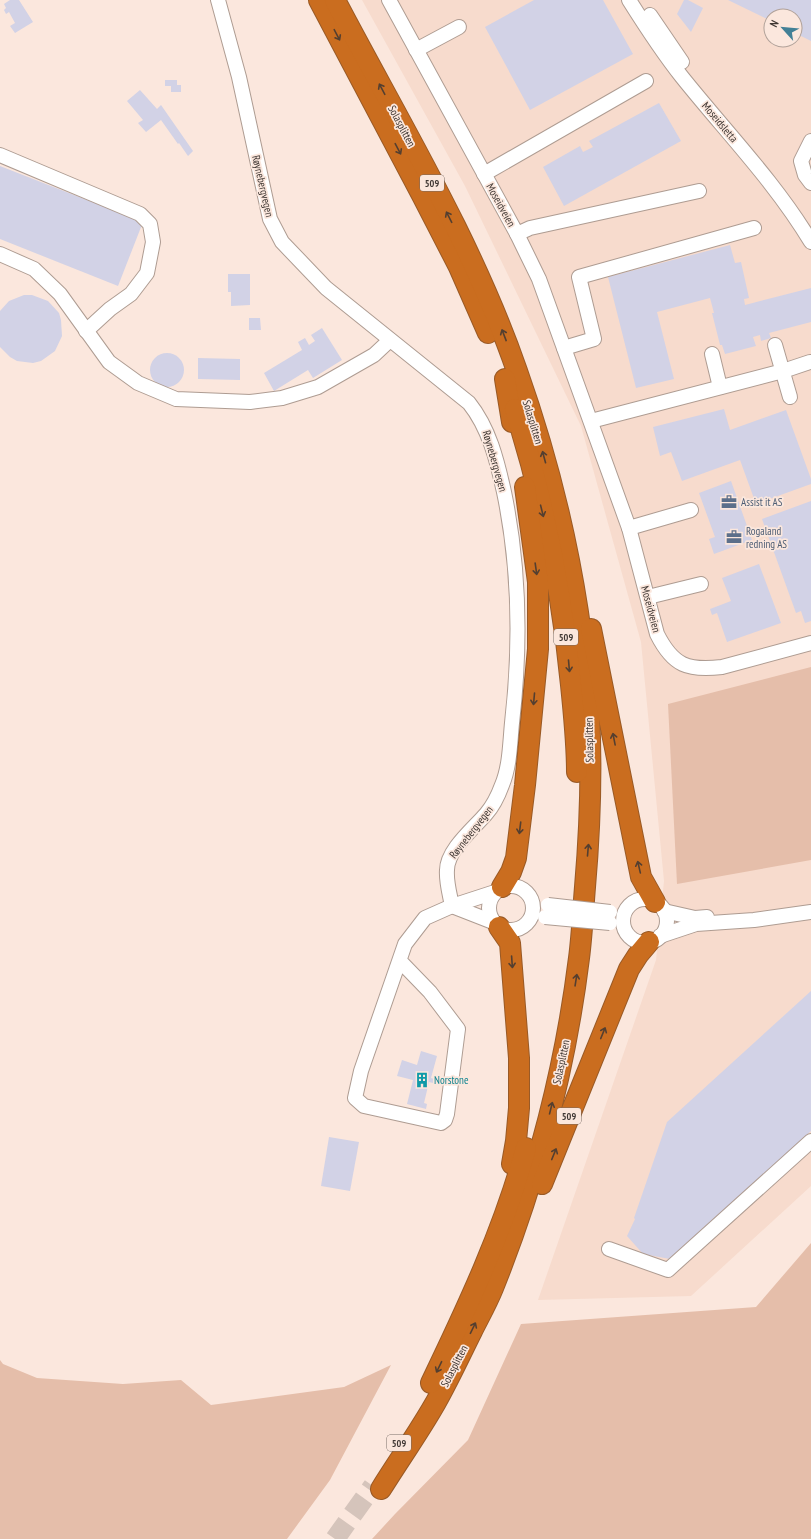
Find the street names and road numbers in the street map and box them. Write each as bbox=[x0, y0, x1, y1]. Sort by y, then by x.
street label: Moseidsletta bbox=[699, 99, 741, 145]
street label: Solasplitten bbox=[385, 103, 419, 149]
street label: Røynebergvegen bbox=[249, 154, 277, 218]
road number: 509 bbox=[420, 175, 444, 191]
street label: Moseidveien bbox=[483, 181, 519, 229]
street label: Solasplitten bbox=[520, 398, 546, 446]
street label: Røynebergvegen bbox=[480, 429, 510, 493]
street label: Moseidveien bbox=[638, 584, 664, 634]
road number: 509 bbox=[554, 629, 578, 645]
street label: Solasplitten bbox=[582, 717, 596, 763]
street label: Røynebergvegen bbox=[446, 803, 496, 861]
street label: Solasplitten bbox=[549, 1038, 573, 1086]
road number: 509 bbox=[557, 1108, 581, 1124]
street label: Solasplitten bbox=[437, 1343, 471, 1389]
road number: 509 bbox=[387, 1435, 411, 1451]

